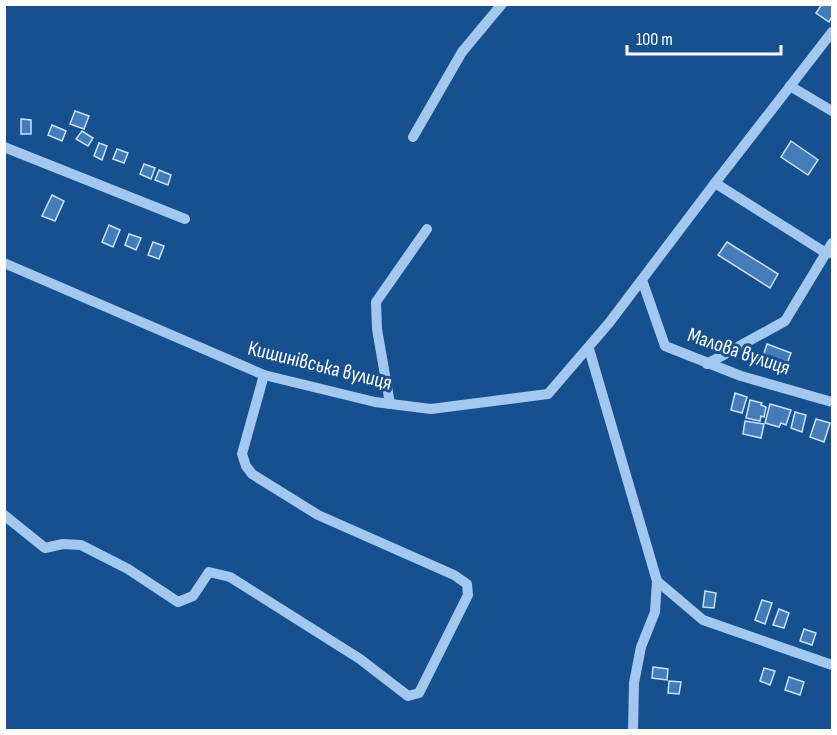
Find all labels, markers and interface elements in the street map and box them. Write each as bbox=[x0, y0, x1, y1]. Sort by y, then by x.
scale bar bbox=[627, 18, 782, 56]
text: 100 m bbox=[636, 29, 673, 50]
street label: Малова вулиця bbox=[684, 322, 793, 381]
street label: Кишинівська вулиця bbox=[245, 336, 394, 395]

